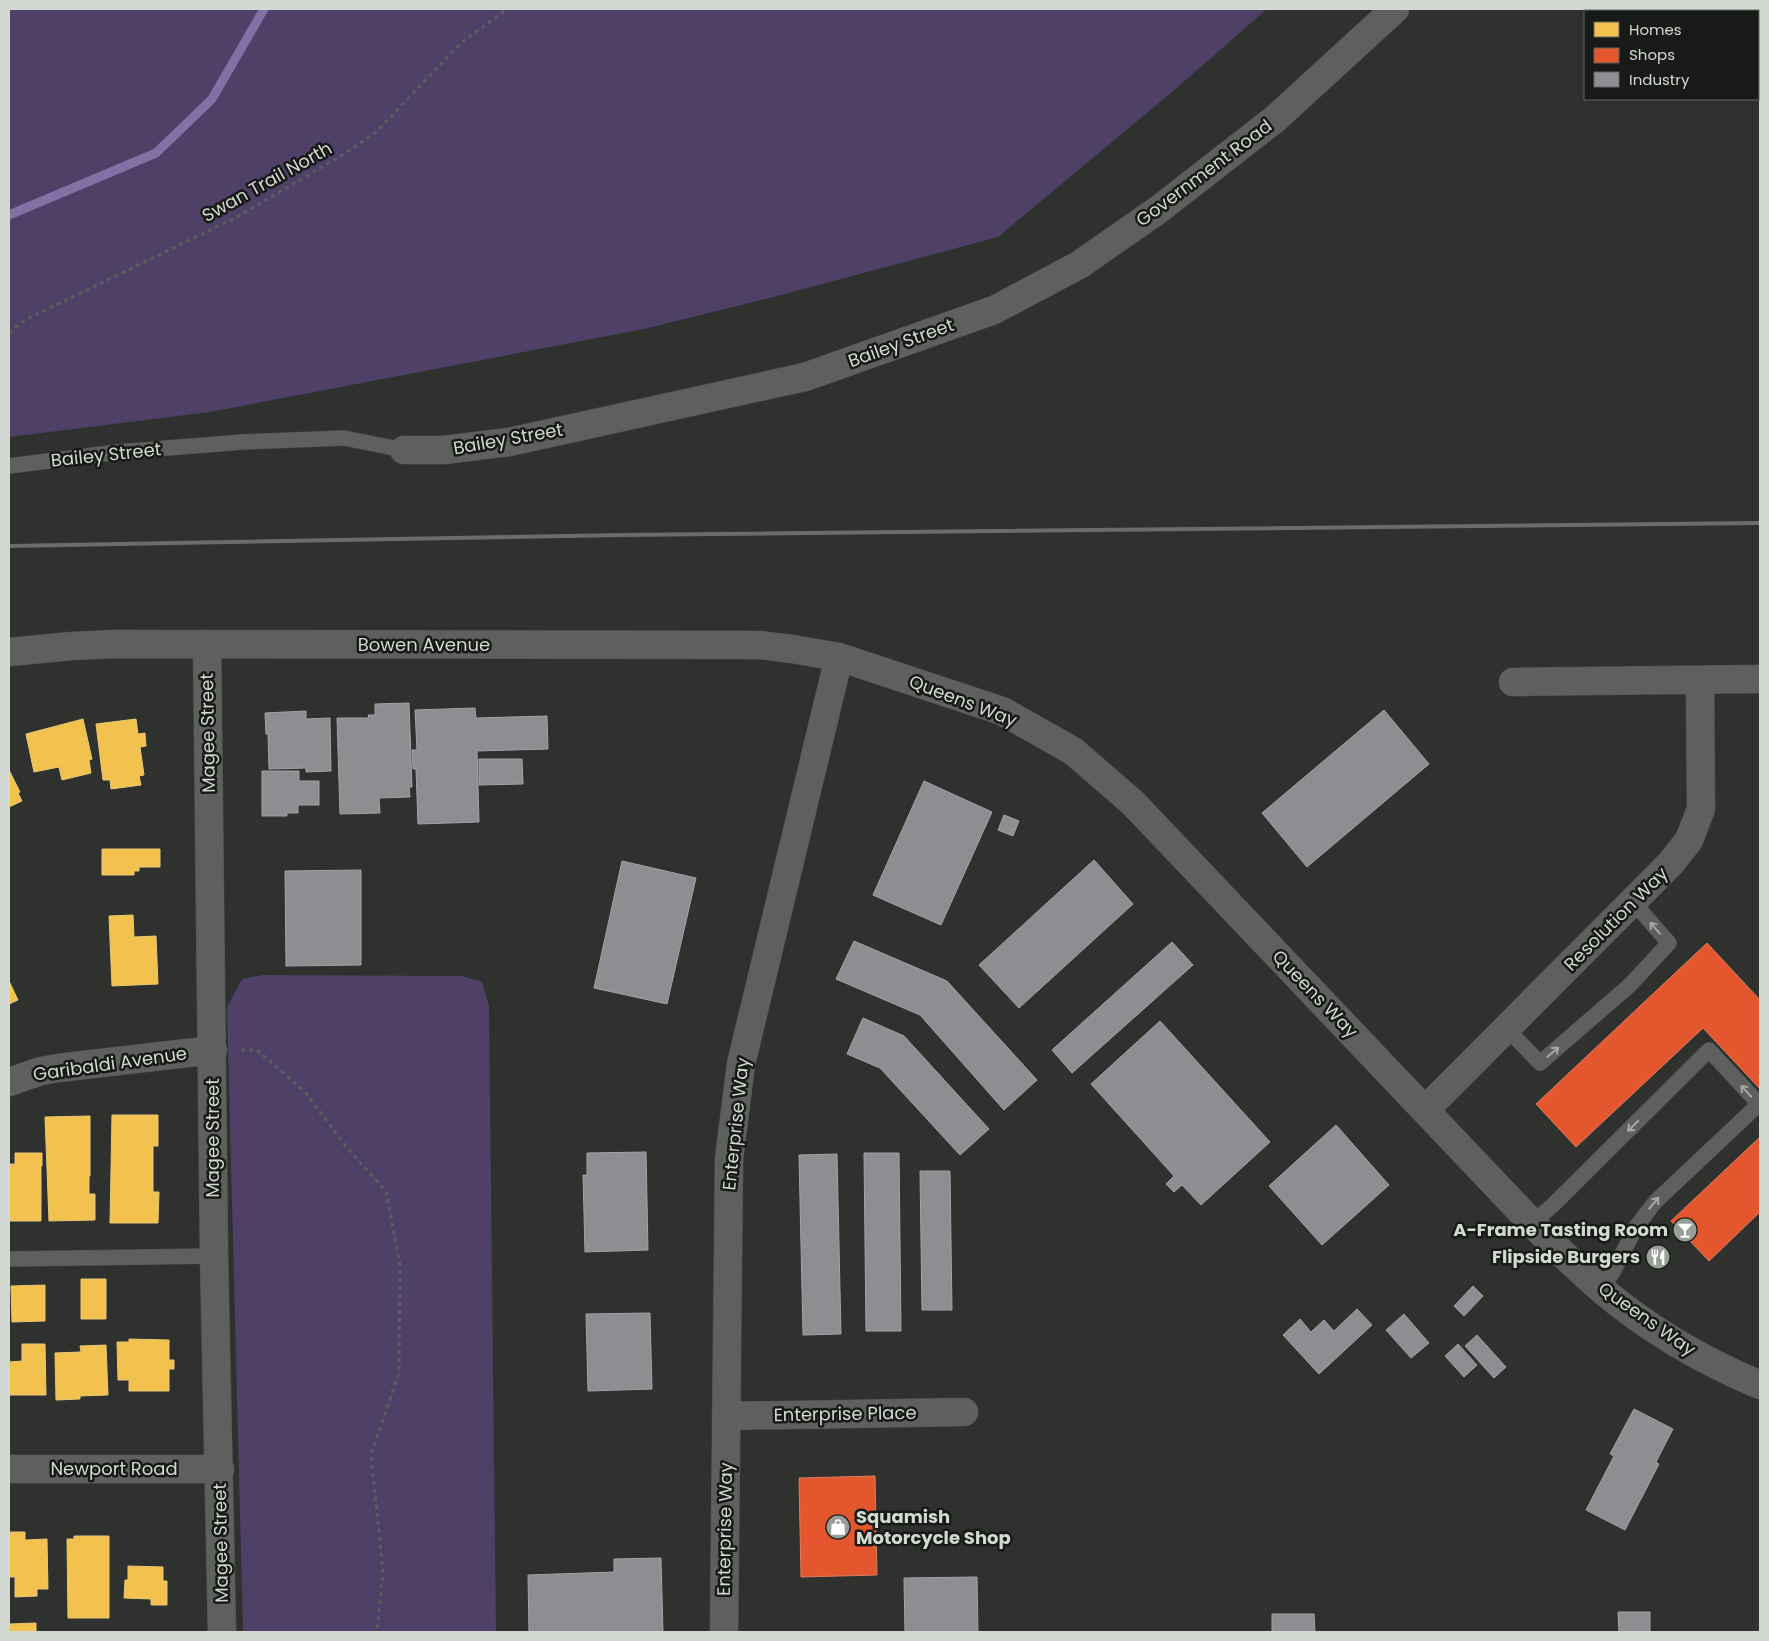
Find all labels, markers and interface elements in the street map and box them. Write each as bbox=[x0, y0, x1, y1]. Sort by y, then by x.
legend bbox=[1584, 10, 1759, 100]
text: Homes bbox=[1629, 19, 1682, 40]
text: Shops bbox=[1629, 44, 1675, 65]
text: Industry bbox=[1629, 69, 1690, 90]
street label: Government Road bbox=[1131, 113, 1277, 232]
street label: Swan Trail North bbox=[197, 135, 336, 228]
street label: Bailey Street bbox=[844, 312, 957, 373]
street label: Bailey Street bbox=[451, 417, 565, 460]
street label: Bailey Street bbox=[50, 436, 162, 473]
street label: Bowen Avenue bbox=[358, 632, 490, 657]
street label: Queens Way bbox=[906, 669, 1021, 733]
street label: Magee Street bbox=[194, 673, 221, 793]
street label: Resolution Way bbox=[1558, 861, 1673, 976]
one-way arrow bbox=[1649, 921, 1661, 934]
street label: Queens Way bbox=[1267, 944, 1364, 1043]
street label: Garibaldi Avenue bbox=[31, 1040, 188, 1087]
one-way arrow bbox=[1547, 1047, 1560, 1058]
street label: Enterprise Way bbox=[716, 1056, 755, 1192]
street label: Magee Street bbox=[200, 1078, 225, 1198]
one-way arrow bbox=[1740, 1084, 1752, 1097]
one-way arrow bbox=[1626, 1120, 1639, 1132]
one-way arrow bbox=[1649, 1197, 1660, 1210]
place label: A-Frame Tasting Room bbox=[1453, 1217, 1668, 1242]
bar icon: A-Frame Tasting Room bbox=[1672, 1217, 1698, 1243]
place label: Flipside Burgers bbox=[1492, 1244, 1640, 1269]
restaurant icon: Flipside Burgers bbox=[1645, 1244, 1671, 1270]
street label: Queens Way bbox=[1594, 1276, 1701, 1361]
street label: Enterprise Place bbox=[773, 1400, 917, 1427]
street label: Newport Road bbox=[50, 1456, 178, 1481]
street label: Enterprise Way bbox=[711, 1462, 738, 1596]
street label: Magee Street bbox=[207, 1483, 234, 1603]
place label: Squamish Motorcycle Shop bbox=[856, 1504, 1011, 1550]
shop icon: Squamish Motorcycle Shop bbox=[825, 1514, 851, 1540]

